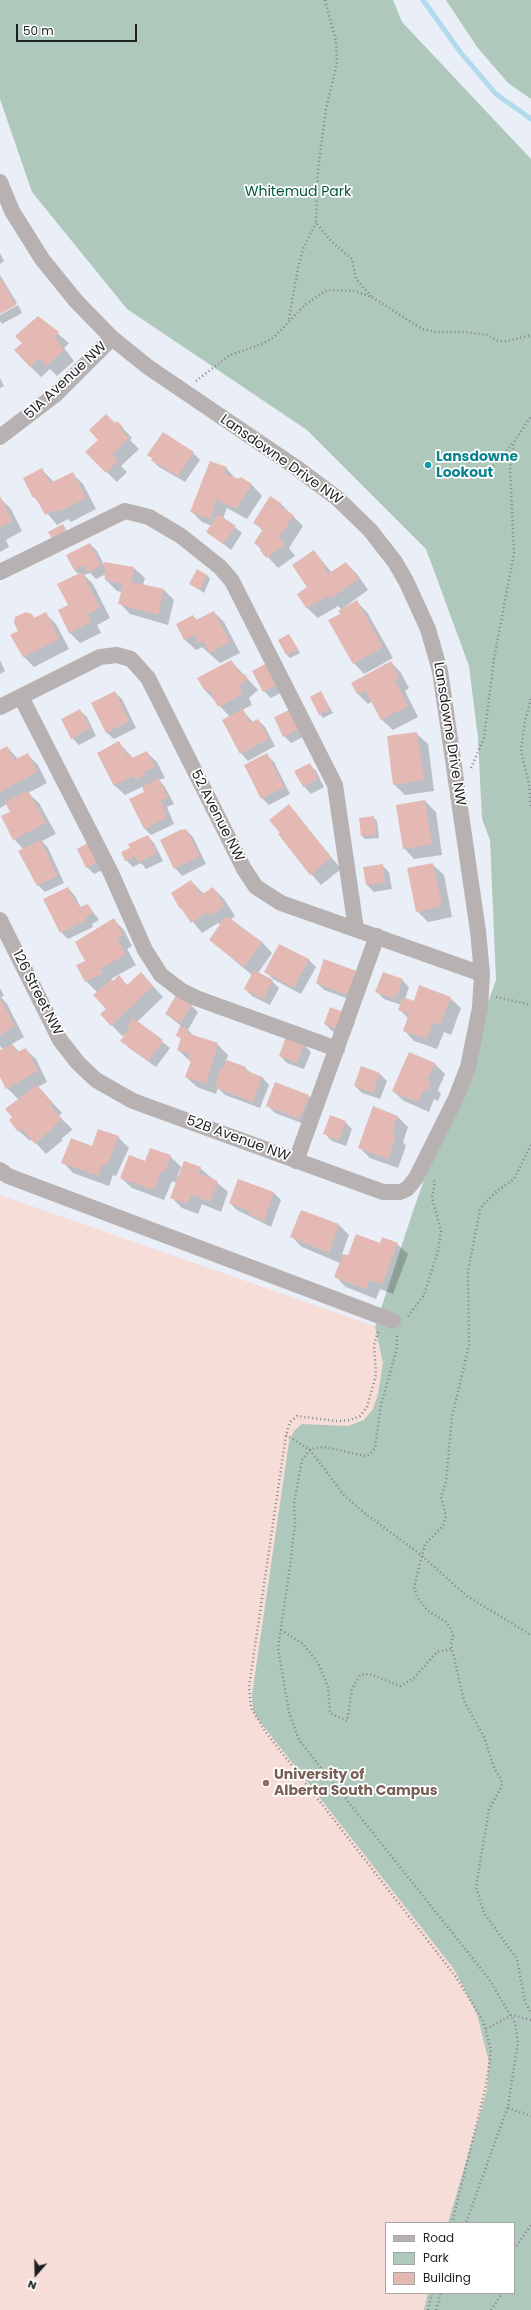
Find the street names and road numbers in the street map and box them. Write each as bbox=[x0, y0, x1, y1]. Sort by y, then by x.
street label: 51A Avenue NW bbox=[21, 339, 111, 423]
street label: Lansdowne Drive NW bbox=[217, 411, 345, 509]
street label: Lansdowne Drive NW bbox=[429, 661, 469, 807]
street label: 52 Avenue NW bbox=[187, 767, 247, 865]
street label: 126 Street NW bbox=[8, 948, 66, 1038]
street label: 52B Avenue NW bbox=[184, 1112, 292, 1166]

